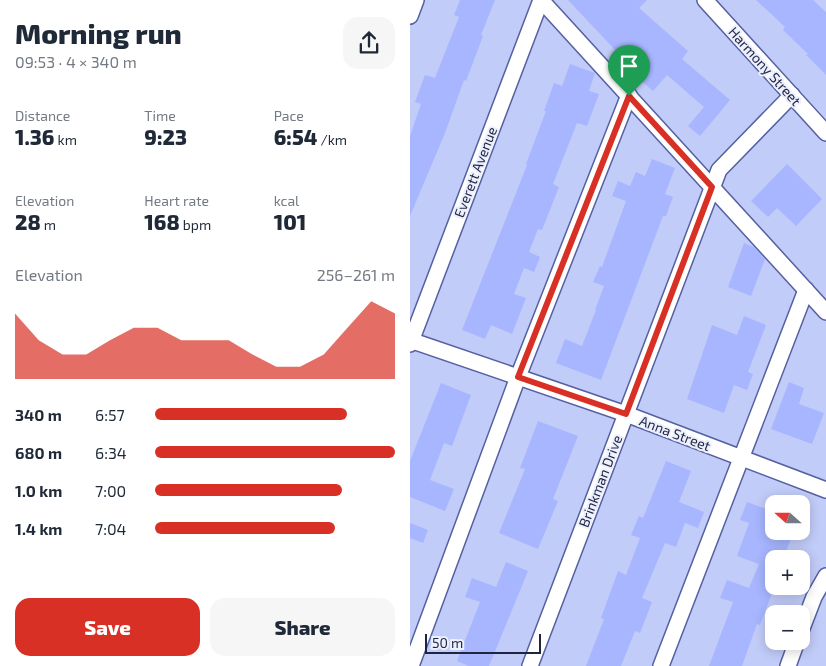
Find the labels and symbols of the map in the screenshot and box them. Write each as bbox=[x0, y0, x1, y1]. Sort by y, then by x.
street label: Harmony Street bbox=[725, 23, 805, 109]
pin bbox=[608, 45, 650, 96]
street label: Everett Avenue bbox=[450, 124, 500, 220]
street label: Anna Street bbox=[637, 412, 713, 454]
street label: Brinkman Drive bbox=[575, 432, 625, 530]
north arrow bbox=[765, 495, 810, 540]
scale bar bbox=[425, 631, 541, 654]

